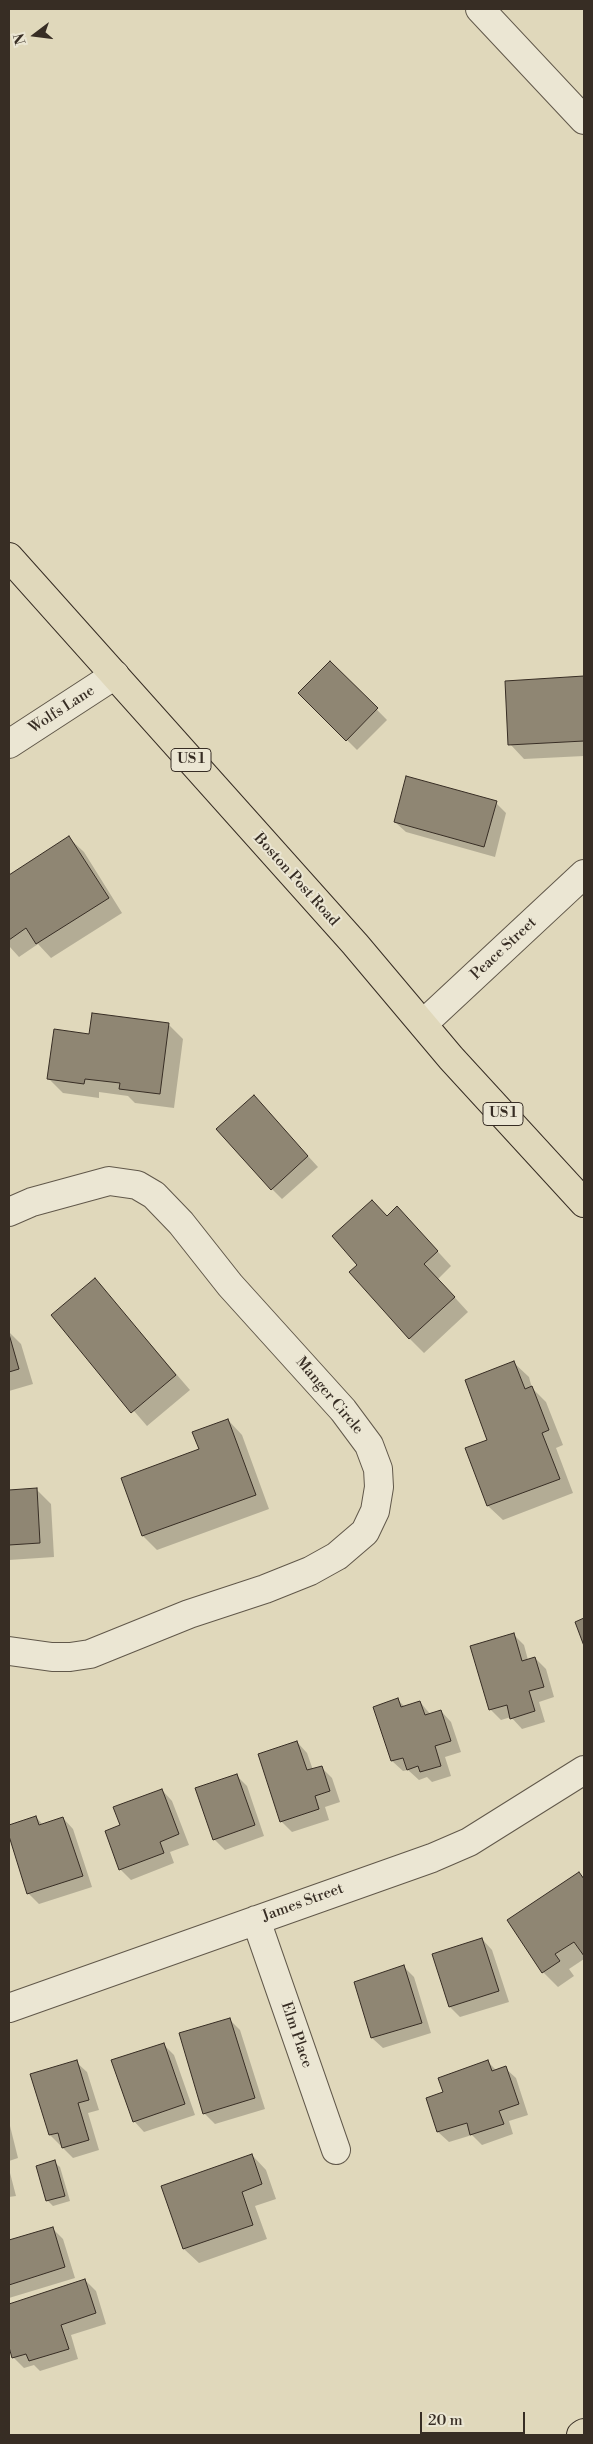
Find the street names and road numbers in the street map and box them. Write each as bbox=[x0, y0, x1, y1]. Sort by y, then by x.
street label: Wolfs Lane bbox=[26, 682, 98, 738]
road number: US 1 bbox=[171, 748, 211, 772]
street label: Boston Post Road bbox=[250, 830, 342, 930]
street label: Peace Street bbox=[467, 914, 541, 984]
road number: US 1 bbox=[483, 1102, 523, 1126]
street label: Manger Circle bbox=[291, 1354, 367, 1438]
street label: James Street bbox=[260, 1880, 346, 1926]
street label: Elm Place bbox=[276, 2000, 316, 2070]

